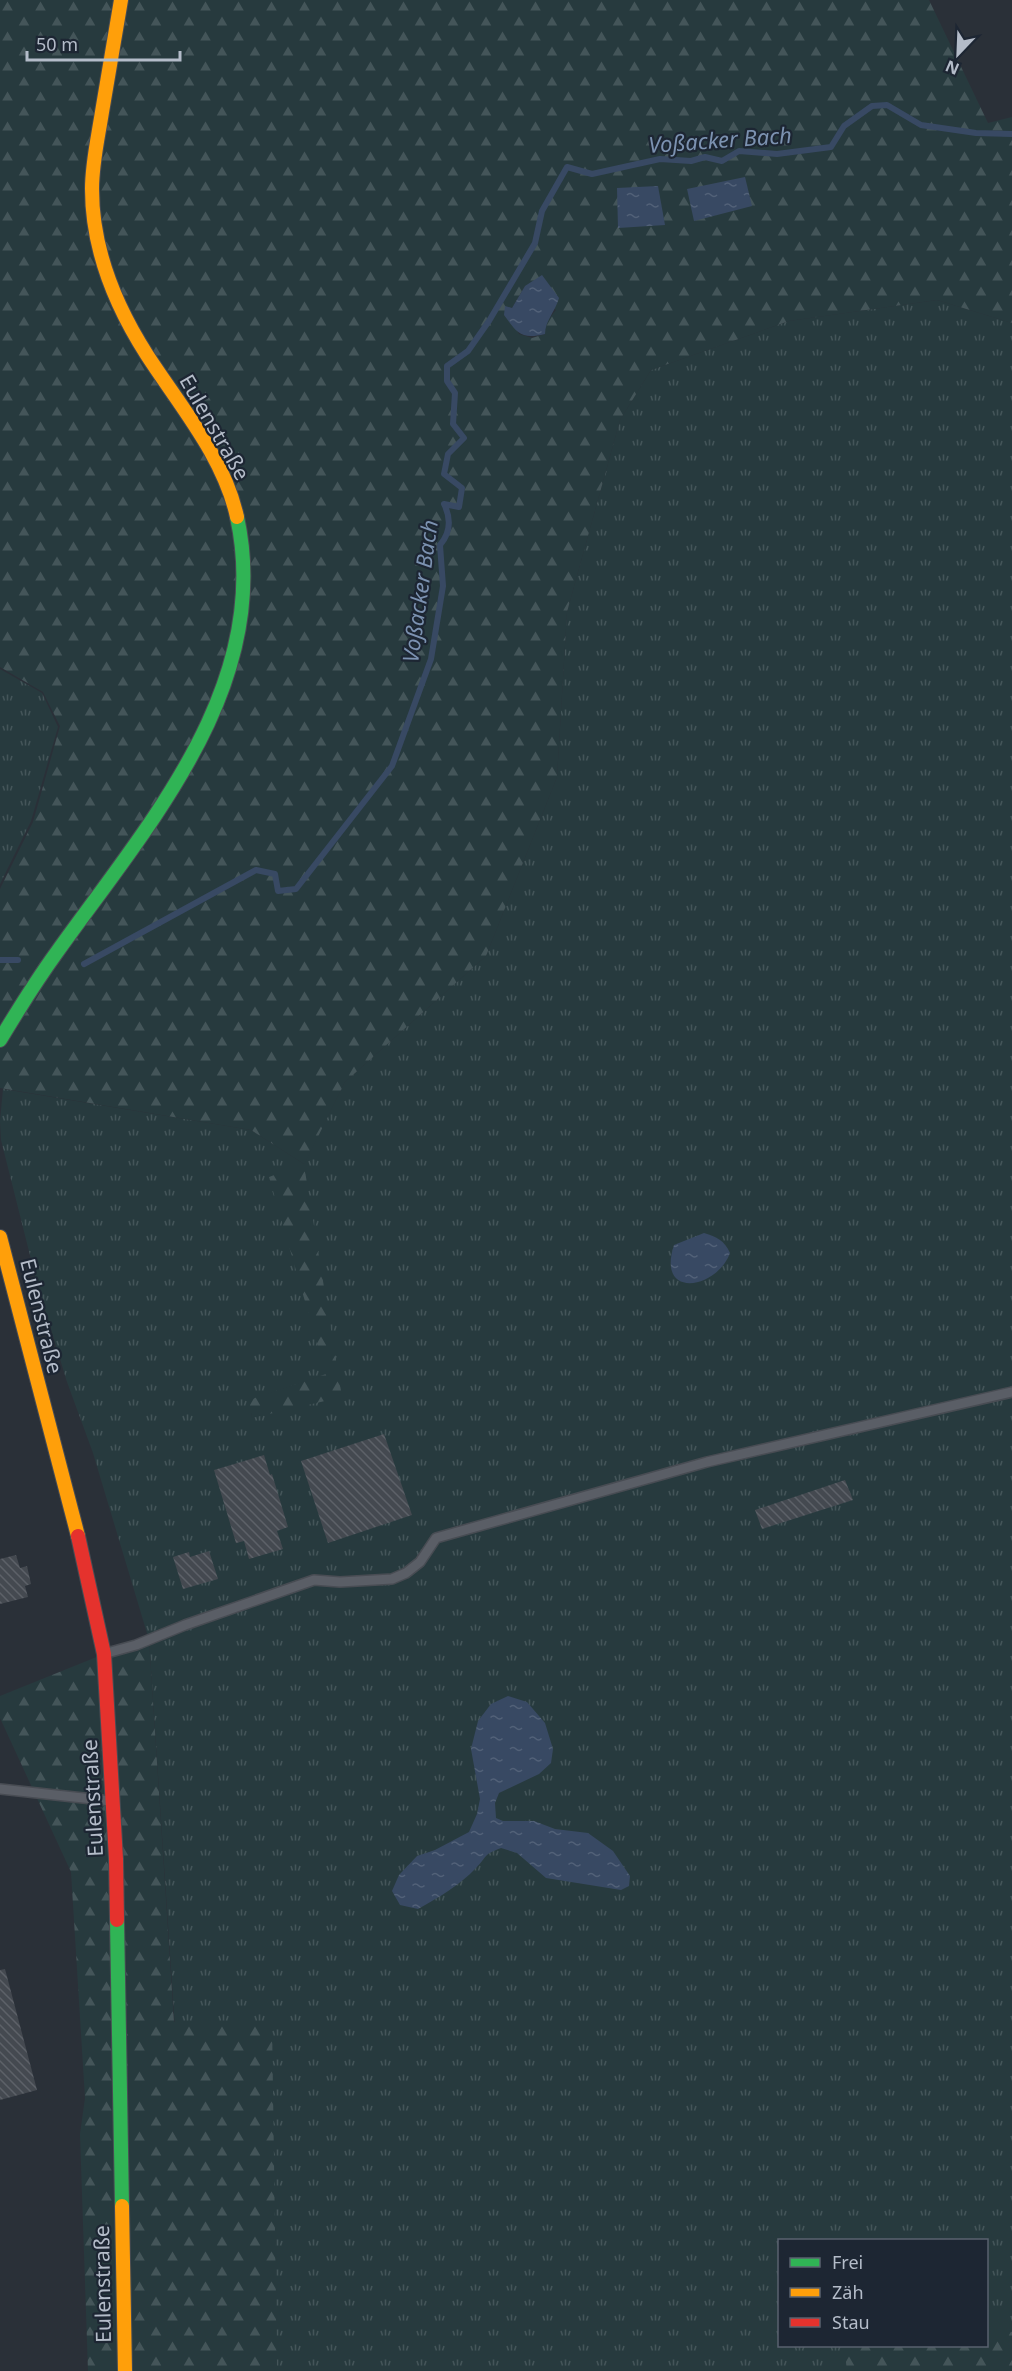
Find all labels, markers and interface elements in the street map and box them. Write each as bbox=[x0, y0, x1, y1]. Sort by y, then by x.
scale bar bbox=[27, 24, 180, 62]
north arrow bbox=[928, 24, 988, 84]
text: 50 m bbox=[36, 32, 78, 56]
text: N bbox=[942, 55, 962, 80]
water label: Voßacker Bach bbox=[647, 119, 793, 159]
street label: Eulenstraße bbox=[173, 369, 257, 485]
water label: Voßacker Bach bbox=[394, 518, 444, 664]
street label: Eulenstraße bbox=[14, 1256, 70, 1376]
street label: Eulenstraße bbox=[75, 1739, 109, 1857]
street label: Eulenstraße bbox=[87, 2225, 117, 2343]
legend bbox=[778, 2239, 988, 2347]
text: Frei bbox=[832, 2250, 863, 2274]
text: Zäh bbox=[832, 2280, 864, 2304]
text: Stau bbox=[832, 2310, 870, 2334]

